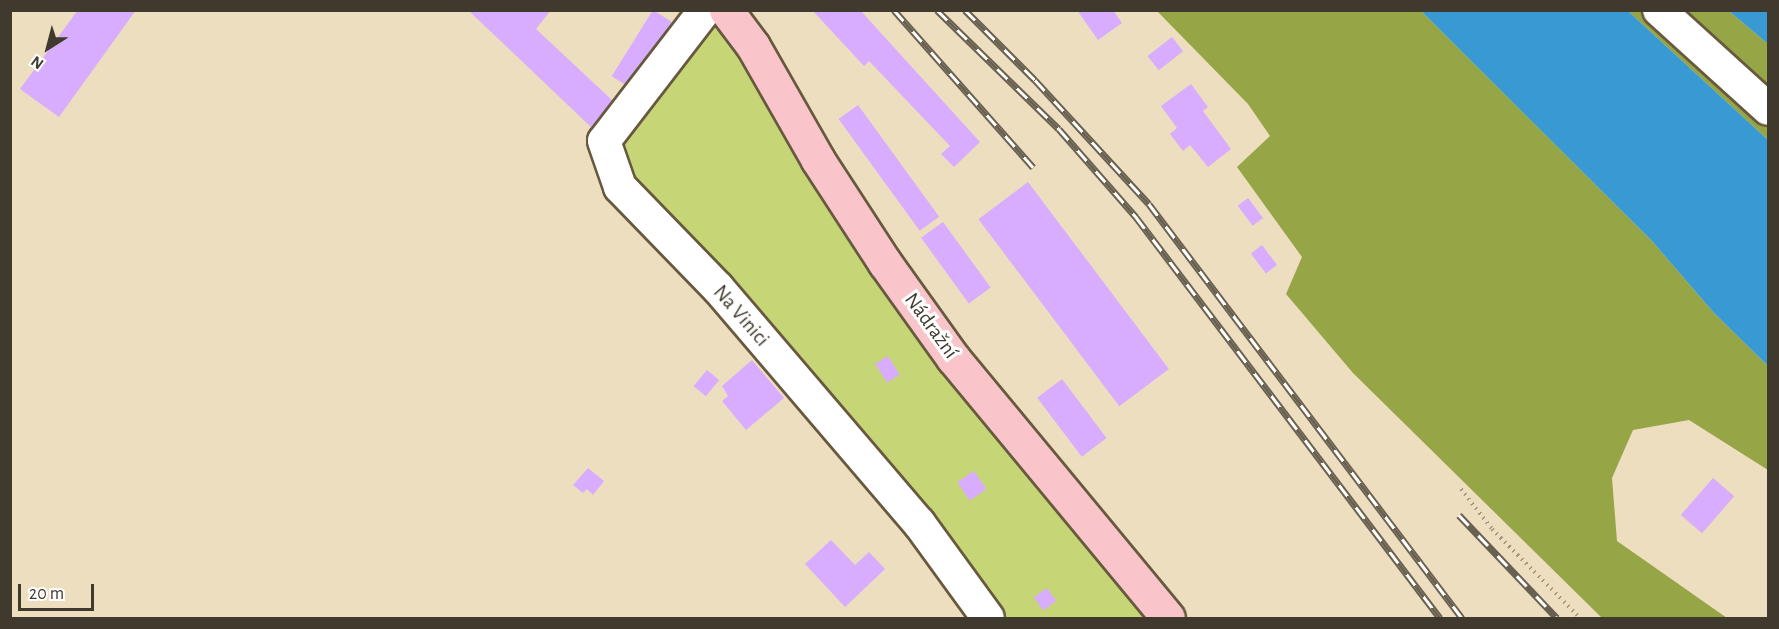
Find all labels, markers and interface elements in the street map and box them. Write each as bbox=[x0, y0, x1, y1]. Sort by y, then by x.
north arrow bbox=[18, 18, 78, 78]
text: N bbox=[28, 53, 47, 72]
street label: Na Vinici bbox=[708, 280, 774, 352]
street label: Nádražní bbox=[899, 288, 963, 364]
scale bar bbox=[21, 572, 98, 610]
text: 20 m bbox=[29, 585, 64, 603]

